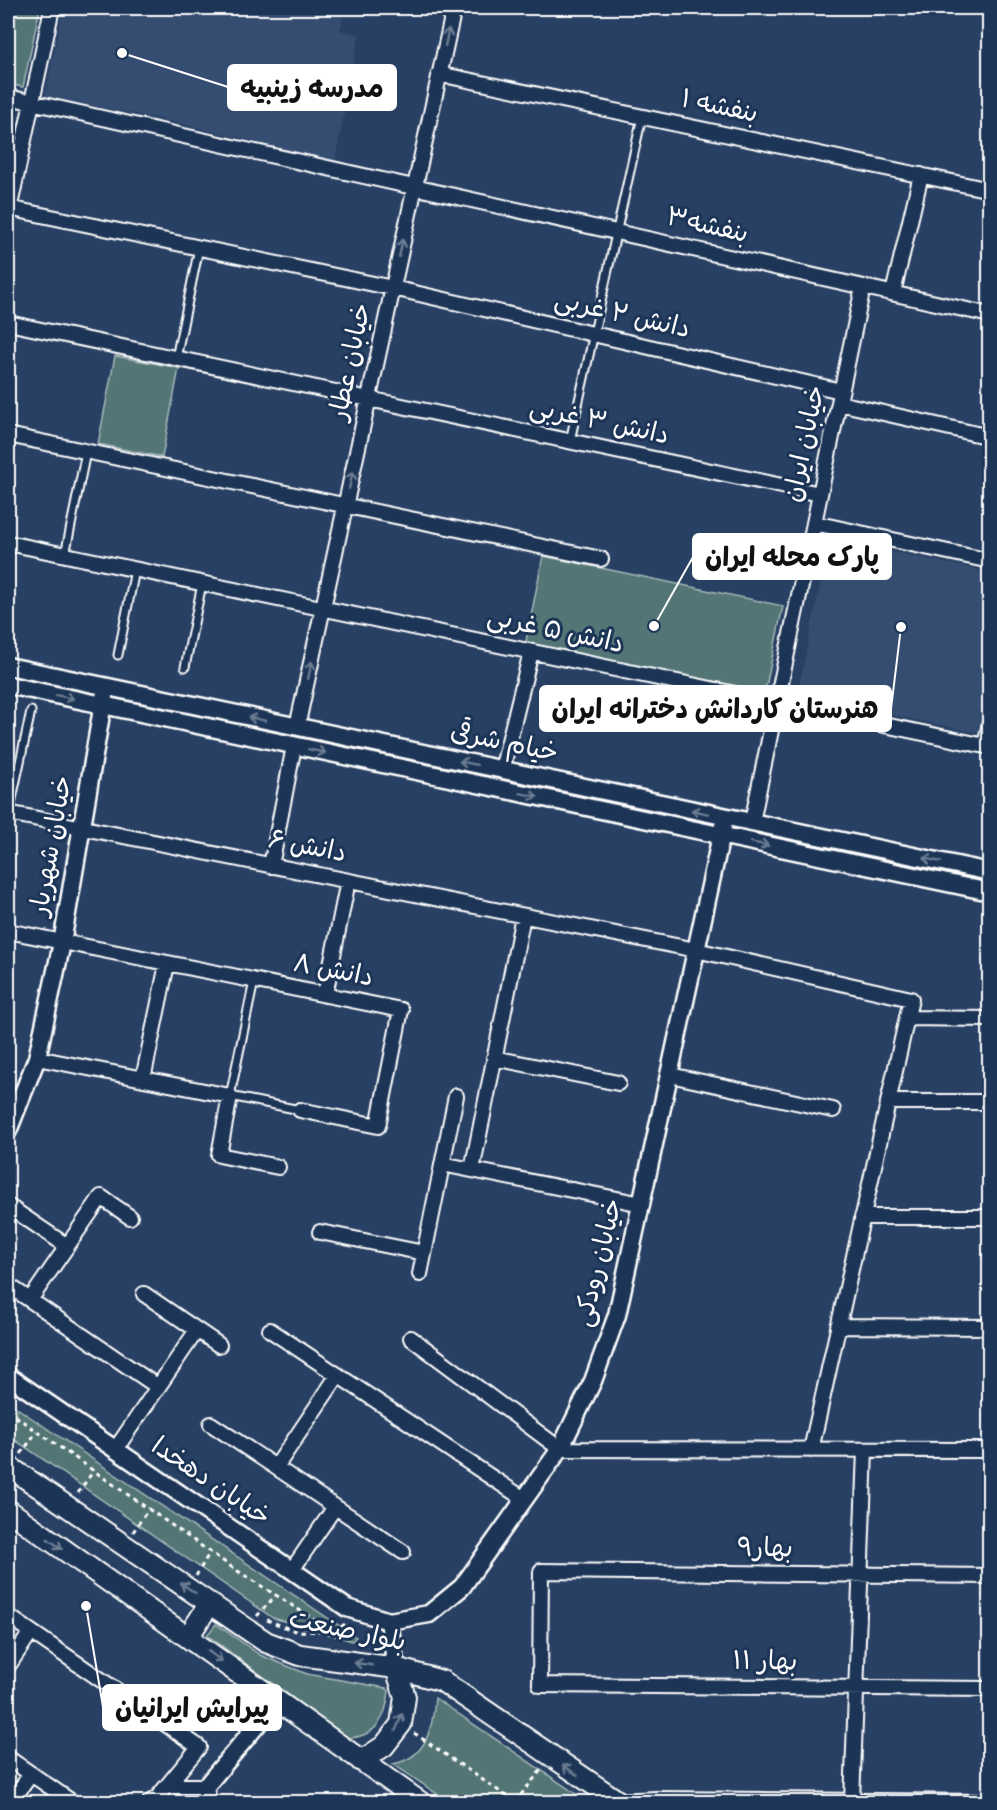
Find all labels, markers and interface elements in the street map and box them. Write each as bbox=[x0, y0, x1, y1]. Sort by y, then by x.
one-way arrow bbox=[442, 28, 453, 47]
callout: مدرسه زینبیه bbox=[228, 65, 396, 110]
text: مدرسه زینبیه bbox=[240, 71, 384, 110]
street label: بنفشه ۱ bbox=[677, 81, 761, 135]
street label: بنفشه۳ bbox=[662, 199, 752, 255]
one-way arrow bbox=[396, 239, 408, 258]
street label: دانش ۲ غربی bbox=[550, 282, 694, 350]
street label: خیابان عطار bbox=[321, 300, 383, 426]
street label: خیابان ایران bbox=[775, 382, 837, 506]
street label: دانش ۳ غربی bbox=[526, 390, 672, 456]
one-way arrow bbox=[346, 470, 357, 490]
callout: پارک محله ایران bbox=[693, 534, 891, 579]
text: پارک محله ایران bbox=[705, 540, 879, 579]
street label: دانش ۵ غربی bbox=[483, 599, 627, 665]
one-way arrow bbox=[305, 661, 316, 680]
callout: هنرستان کاردانش دخترانه ایران bbox=[540, 686, 891, 731]
one-way arrow bbox=[55, 692, 74, 704]
text: هنرستان کاردانش دخترانه ایران bbox=[552, 692, 878, 731]
one-way arrow bbox=[248, 712, 267, 724]
street label: خیام شرقی bbox=[447, 714, 561, 774]
one-way arrow bbox=[307, 746, 326, 757]
one-way arrow bbox=[459, 757, 479, 768]
street label: خیابان شهریار bbox=[22, 773, 84, 921]
one-way arrow bbox=[518, 790, 538, 801]
one-way arrow bbox=[691, 805, 710, 817]
street label: دانش ۶ bbox=[265, 822, 349, 874]
one-way arrow bbox=[750, 839, 770, 850]
one-way arrow bbox=[923, 854, 943, 865]
street label: دانش ۸ bbox=[290, 946, 376, 998]
street label: خیابان رودکی bbox=[566, 1195, 634, 1331]
street label: خیابان دهخدا bbox=[143, 1429, 277, 1537]
street label: بهار۹ bbox=[737, 1531, 793, 1569]
one-way arrow bbox=[47, 1538, 63, 1550]
one-way arrow bbox=[180, 1582, 196, 1594]
street label: بلوار صنعت bbox=[285, 1601, 409, 1663]
street label: بهار ۱۱ bbox=[732, 1643, 798, 1683]
one-way arrow bbox=[206, 1650, 222, 1662]
one-way arrow bbox=[354, 1658, 373, 1669]
callout: پیرایش ایرانیان bbox=[103, 1685, 281, 1730]
text: پیرایش ایرانیان bbox=[115, 1691, 269, 1730]
one-way arrow bbox=[394, 1713, 405, 1731]
one-way arrow bbox=[563, 1764, 579, 1776]

